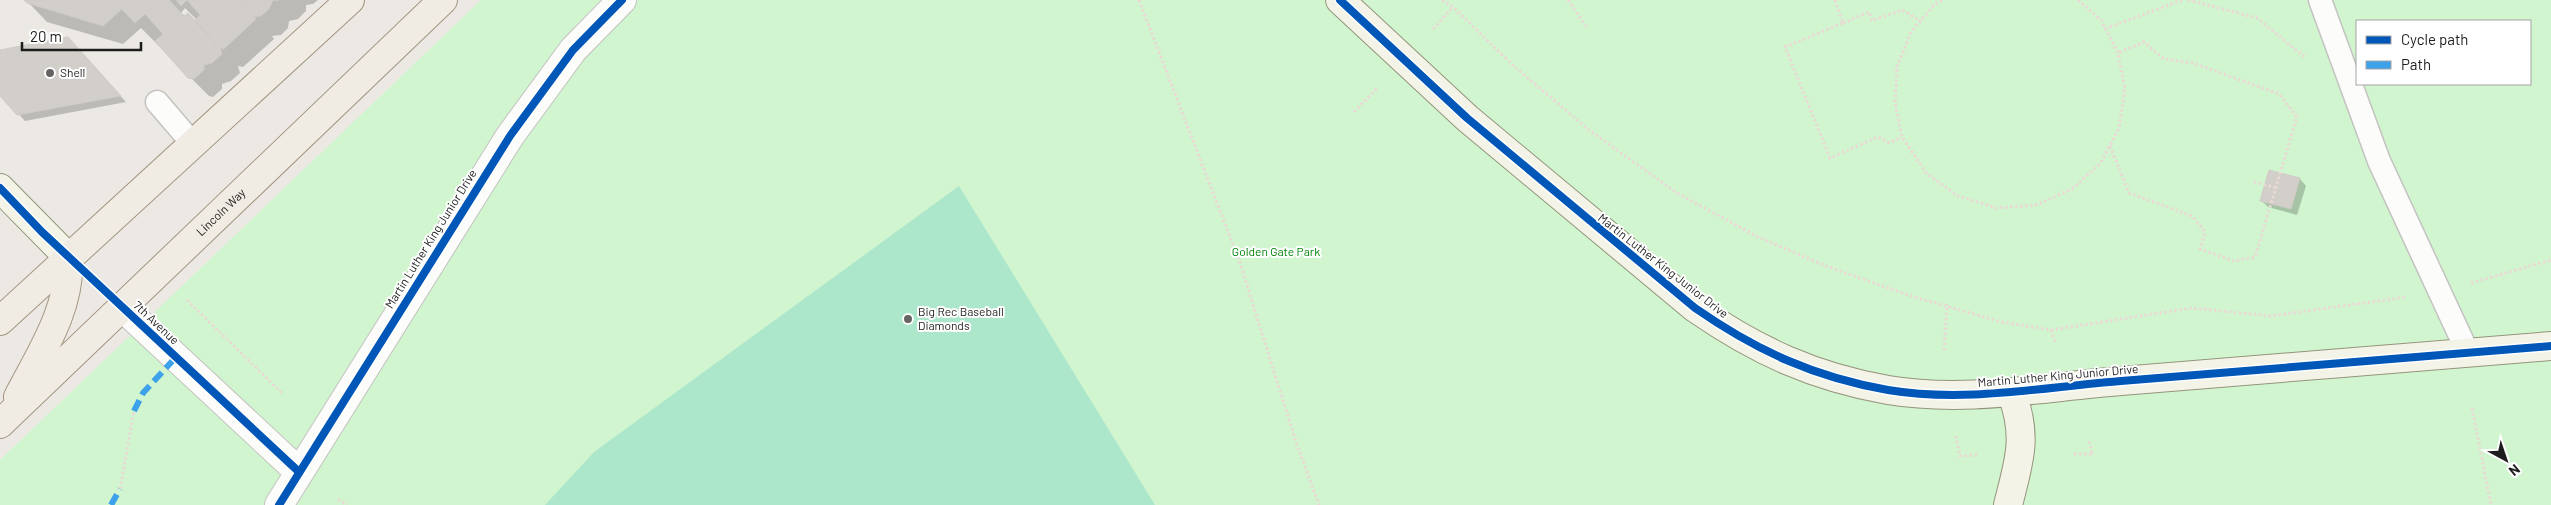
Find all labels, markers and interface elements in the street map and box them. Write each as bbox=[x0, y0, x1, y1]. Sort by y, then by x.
scale bar bbox=[22, 20, 141, 52]
legend bbox=[2356, 20, 2531, 85]
text: 20 m bbox=[30, 27, 62, 45]
text: Cycle path bbox=[2401, 30, 2468, 48]
text: Path bbox=[2401, 55, 2431, 73]
place label: Shell bbox=[60, 65, 85, 79]
marker: Shell bbox=[44, 67, 56, 79]
street label: Martin Luther King Junior Drive bbox=[381, 166, 479, 311]
street label: Lincoln Way bbox=[193, 185, 248, 238]
street label: Martin Luther King Junior Drive bbox=[1596, 210, 1731, 320]
park label: Golden Gate Park bbox=[1232, 244, 1320, 258]
street label: 7th Avenue bbox=[131, 298, 182, 347]
place label: Big Rec Baseball Diamonds bbox=[918, 304, 1004, 332]
marker: Big Rec Baseball Diamonds bbox=[902, 313, 914, 325]
street label: Martin Luther King Junior Drive bbox=[1977, 361, 2139, 389]
north arrow bbox=[2481, 435, 2531, 485]
text: N bbox=[2506, 461, 2524, 480]

